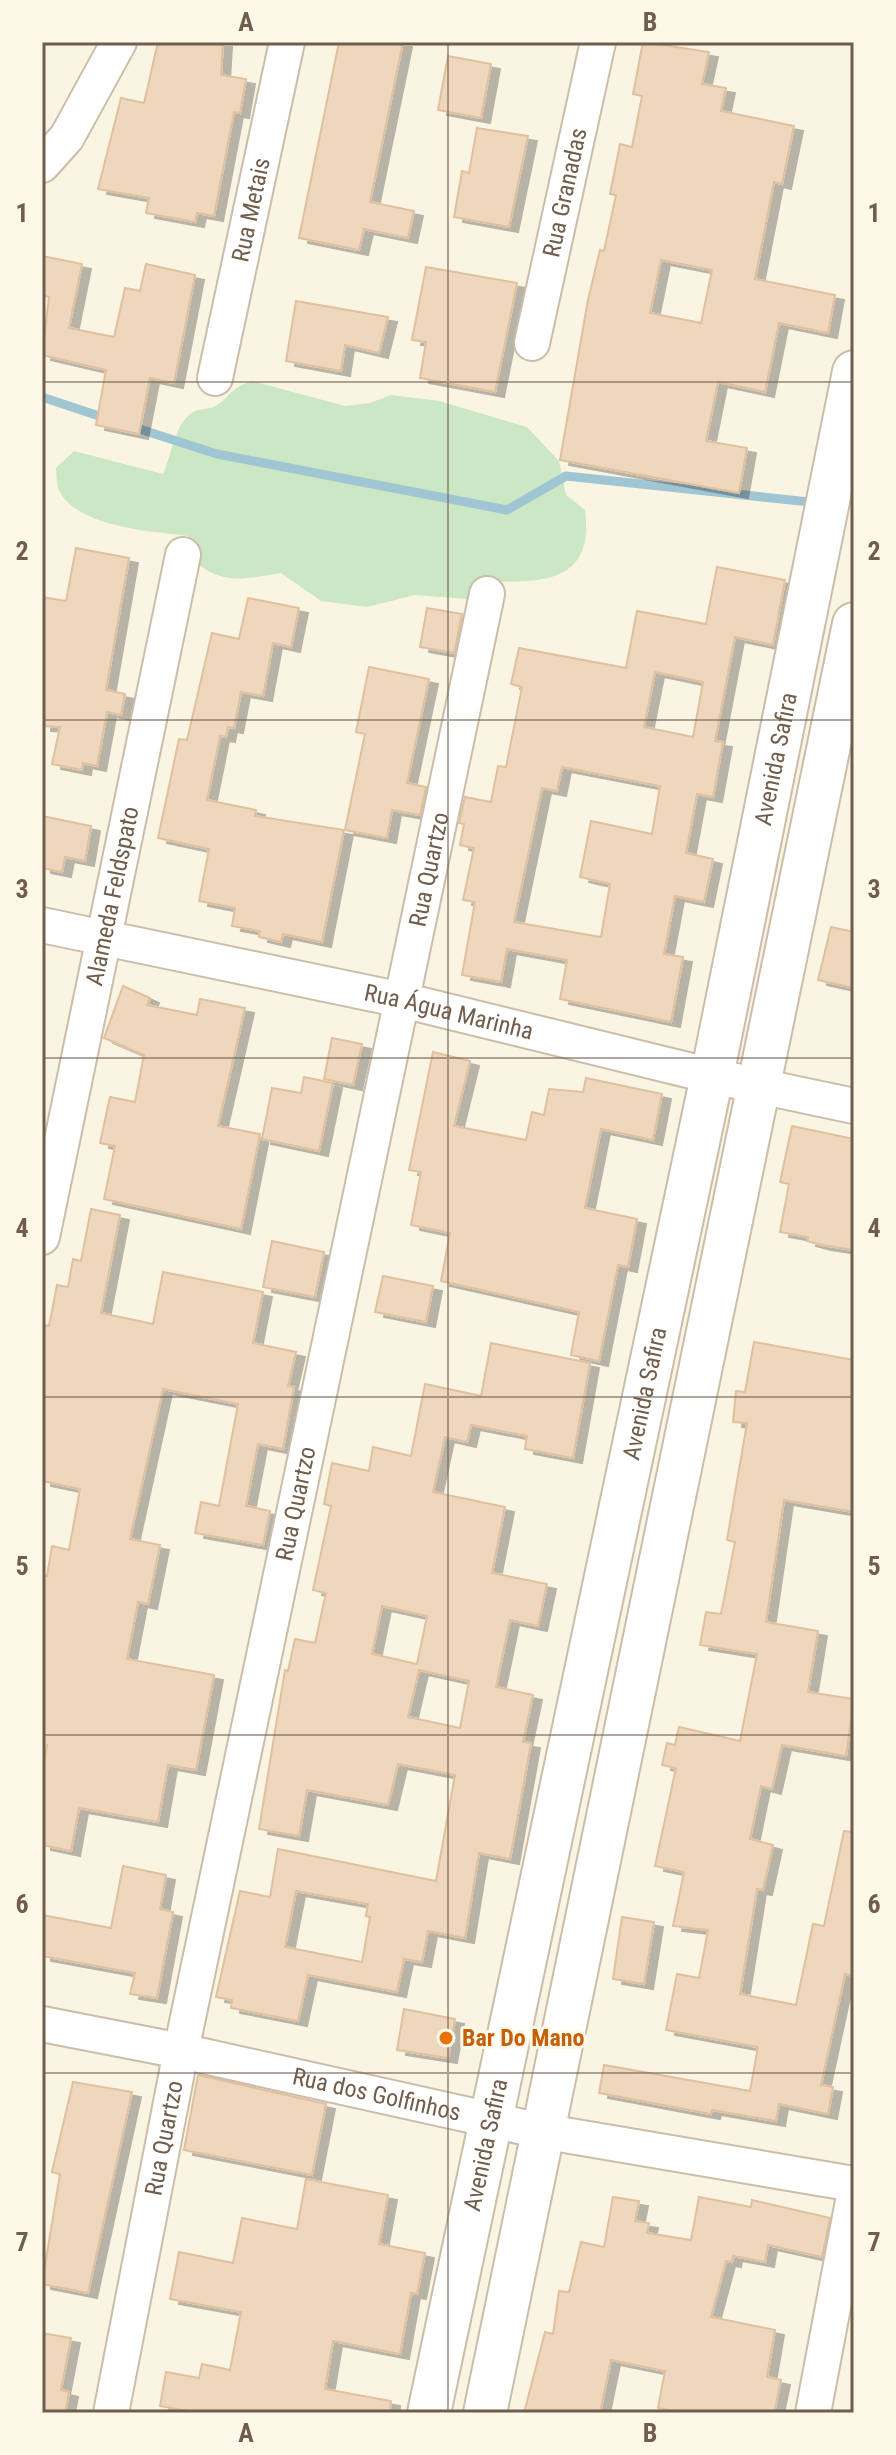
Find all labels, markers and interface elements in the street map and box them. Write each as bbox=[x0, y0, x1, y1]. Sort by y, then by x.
text: A bbox=[238, 7, 254, 37]
text: B bbox=[643, 7, 657, 37]
street label: Rua Granadas bbox=[537, 125, 593, 260]
street label: Rua Metais bbox=[226, 155, 276, 264]
text: 1 bbox=[15, 198, 29, 228]
text: 1 bbox=[867, 198, 881, 228]
text: 2 bbox=[15, 536, 29, 566]
text: 2 bbox=[867, 536, 881, 566]
street label: Avenida Safira bbox=[749, 690, 803, 828]
street label: Alameda Feldspato bbox=[80, 804, 145, 988]
street label: Rua Quartzo bbox=[403, 810, 455, 929]
text: 3 bbox=[15, 874, 29, 904]
text: 3 bbox=[867, 874, 881, 904]
street label: Rua Água Marinha bbox=[362, 979, 536, 1046]
text: 4 bbox=[15, 1213, 29, 1243]
text: 4 bbox=[867, 1213, 881, 1243]
street label: Avenida Safira bbox=[617, 1325, 672, 1462]
street label: Rua Quartzo bbox=[270, 1444, 322, 1563]
text: 5 bbox=[15, 1551, 29, 1581]
text: 5 bbox=[867, 1551, 881, 1581]
text: 6 bbox=[15, 1889, 29, 1919]
text: 6 bbox=[867, 1889, 881, 1919]
place label: Bar Do Mano bbox=[462, 2024, 585, 2052]
marker: Bar Do Mano bbox=[437, 2029, 455, 2047]
street label: Rua dos Golfinhos bbox=[290, 2062, 463, 2127]
street label: Avenida Safira bbox=[458, 2076, 513, 2214]
street label: Rua Quartzo bbox=[139, 2078, 189, 2198]
text: 7 bbox=[15, 2227, 29, 2257]
text: 7 bbox=[867, 2227, 881, 2257]
text: A bbox=[238, 2418, 254, 2448]
text: B bbox=[643, 2418, 657, 2448]

